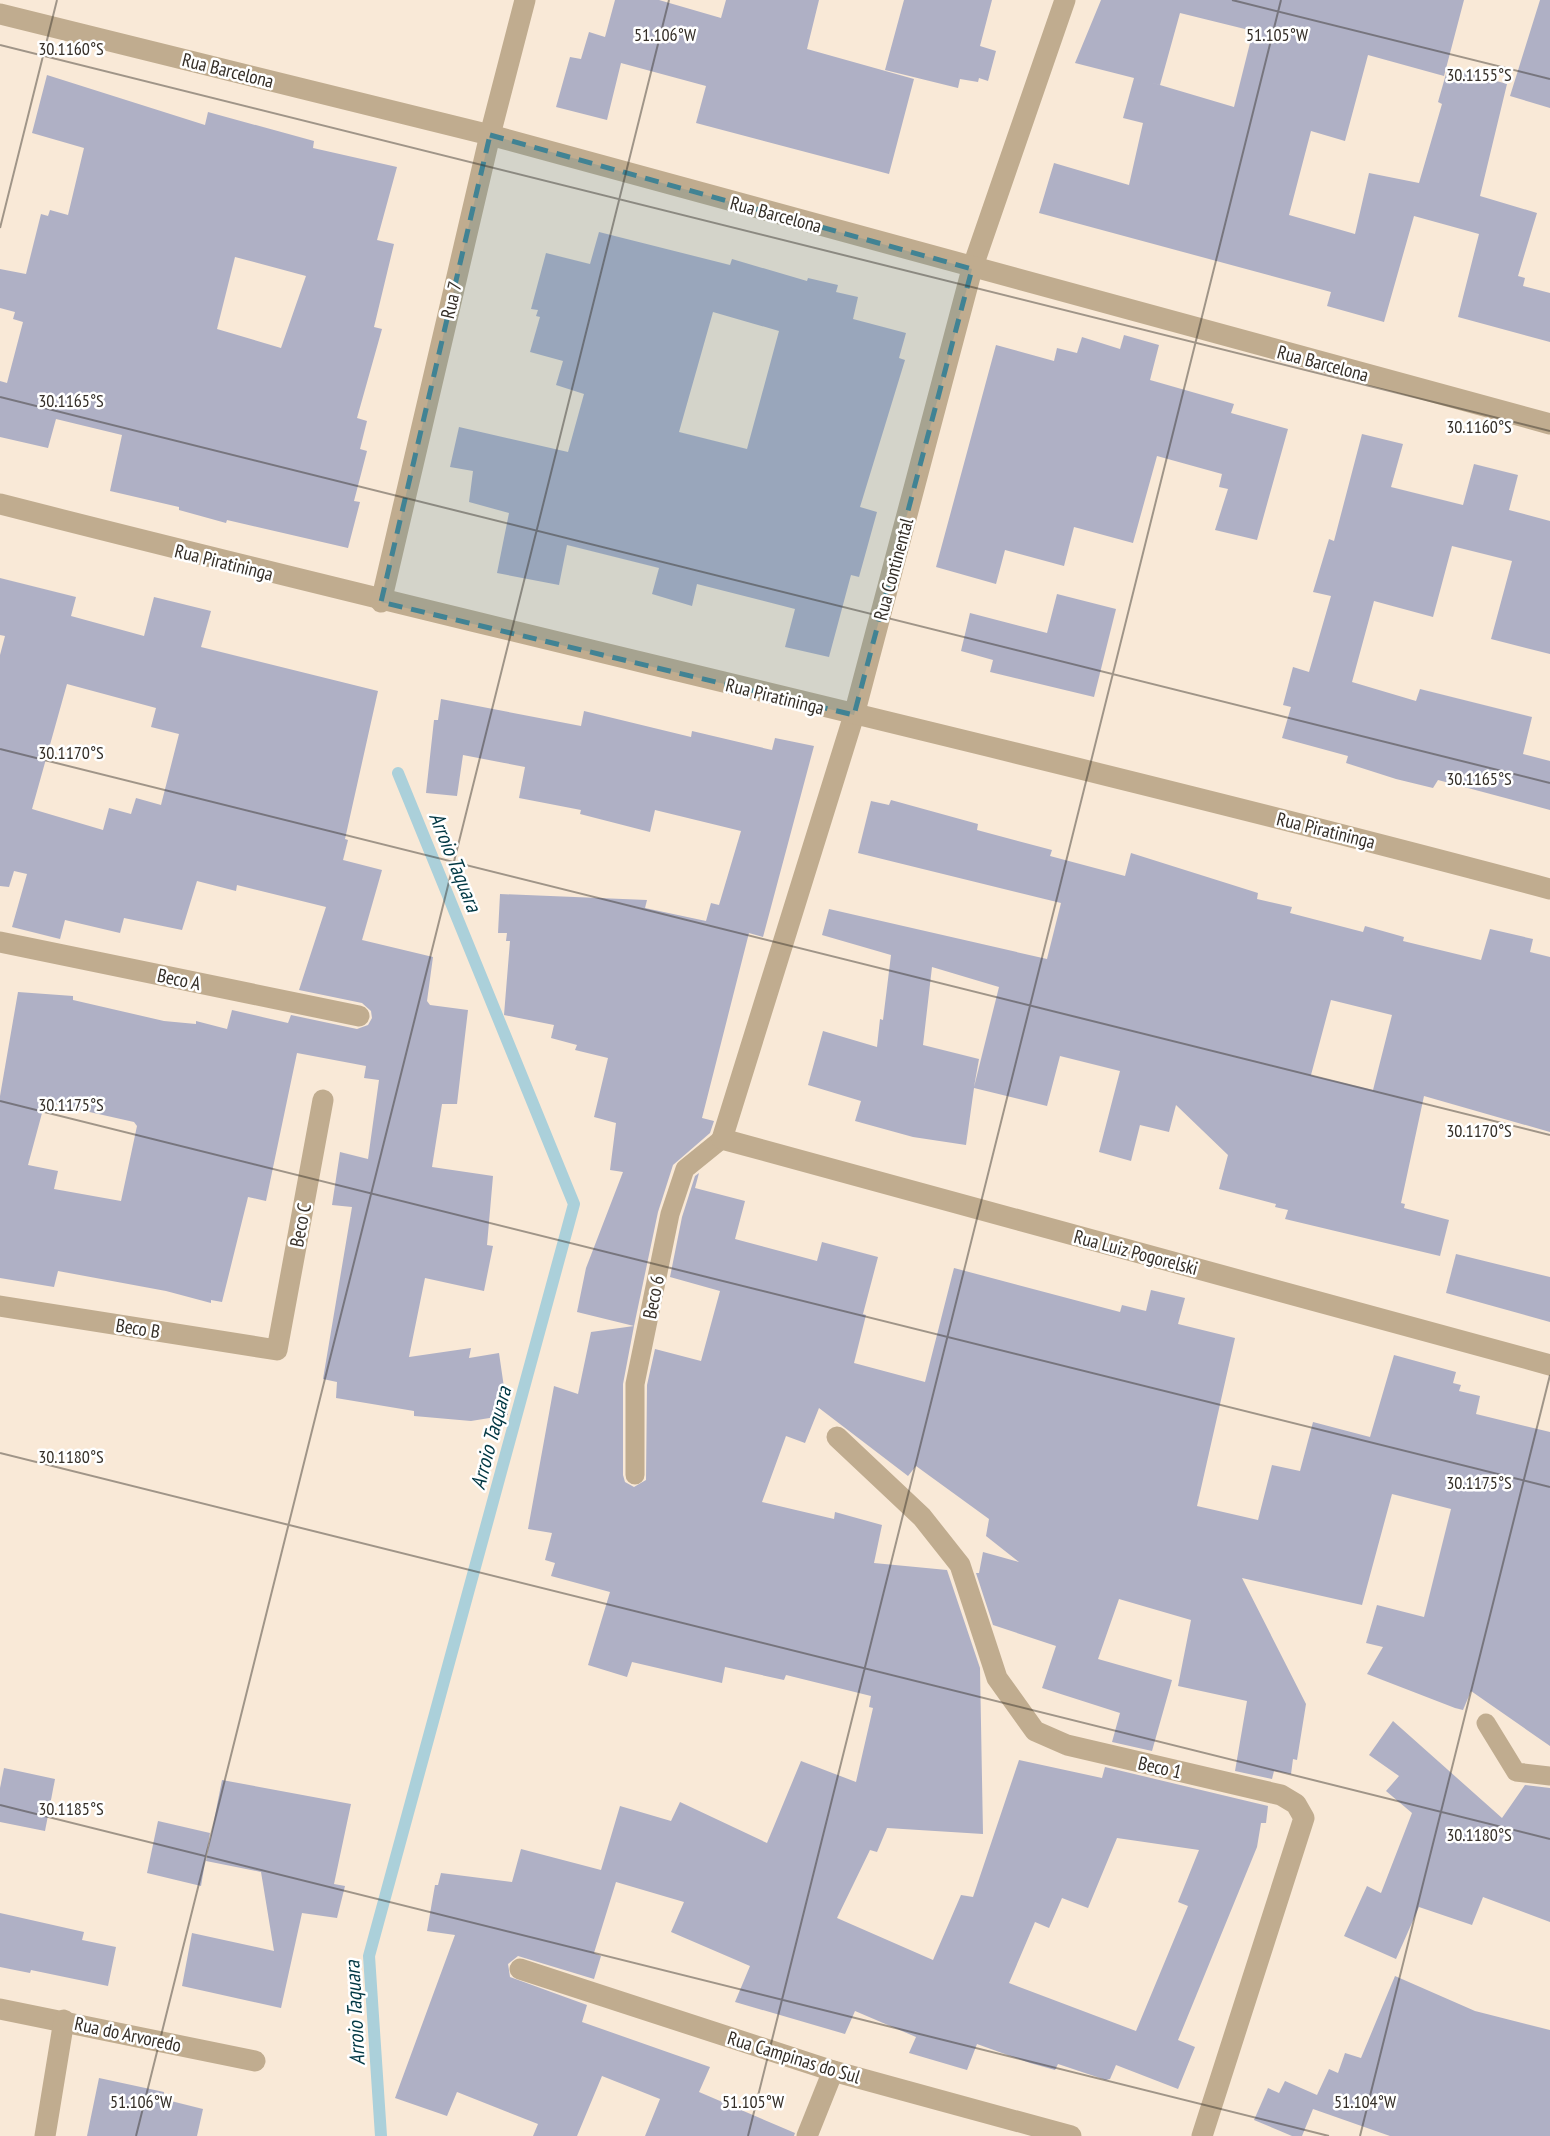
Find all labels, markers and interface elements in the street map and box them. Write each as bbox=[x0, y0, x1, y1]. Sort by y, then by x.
text: 51.106°W bbox=[634, 23, 696, 46]
text: 51.105°W bbox=[1246, 23, 1308, 46]
text: 30.1160°S bbox=[38, 37, 104, 60]
street label: Rua Barcelona bbox=[180, 47, 276, 93]
text: 30.1155°S bbox=[1446, 63, 1512, 86]
street label: Rua Barcelona bbox=[728, 190, 824, 238]
street label: Rua 7 bbox=[435, 279, 467, 321]
street label: Rua Barcelona bbox=[1275, 339, 1371, 387]
text: 30.1165°S bbox=[38, 389, 104, 412]
text: 30.1160°S bbox=[1446, 415, 1512, 438]
street label: Rua Continental bbox=[868, 515, 918, 623]
street label: Rua Piratininga bbox=[172, 538, 276, 586]
street label: Rua Piratininga bbox=[723, 672, 827, 720]
text: 30.1170°S bbox=[38, 741, 104, 764]
text: 30.1165°S bbox=[1446, 767, 1512, 790]
street label: Rua Piratininga bbox=[1274, 806, 1378, 854]
water label: Arroio Taquara bbox=[423, 808, 488, 917]
street label: Beco A bbox=[155, 963, 203, 995]
text: 30.1175°S bbox=[38, 1093, 104, 1116]
text: 30.1170°S bbox=[1446, 1119, 1512, 1142]
street label: Beco C bbox=[284, 1201, 316, 1249]
street label: Rua Luiz Pogorelski bbox=[1071, 1224, 1201, 1280]
street label: Beco 6 bbox=[637, 1273, 669, 1321]
street label: Beco B bbox=[114, 1313, 162, 1343]
water label: Arroio Taquara bbox=[464, 1382, 518, 1492]
text: 30.1180°S bbox=[38, 1445, 104, 1468]
text: 30.1175°S bbox=[1446, 1471, 1512, 1494]
street label: Beco 1 bbox=[1136, 1750, 1184, 1784]
text: 30.1185°S bbox=[38, 1797, 104, 1820]
text: 30.1180°S bbox=[1446, 1823, 1512, 1846]
water label: Arroio Taquara bbox=[338, 1958, 371, 2066]
street label: Rua do Arvoredo bbox=[73, 2011, 183, 2057]
street label: Rua Campinas do Sul bbox=[725, 2025, 864, 2089]
text: 51.106°W bbox=[110, 2090, 172, 2113]
text: 51.105°W bbox=[722, 2090, 784, 2113]
text: 51.104°W bbox=[1334, 2090, 1396, 2113]

